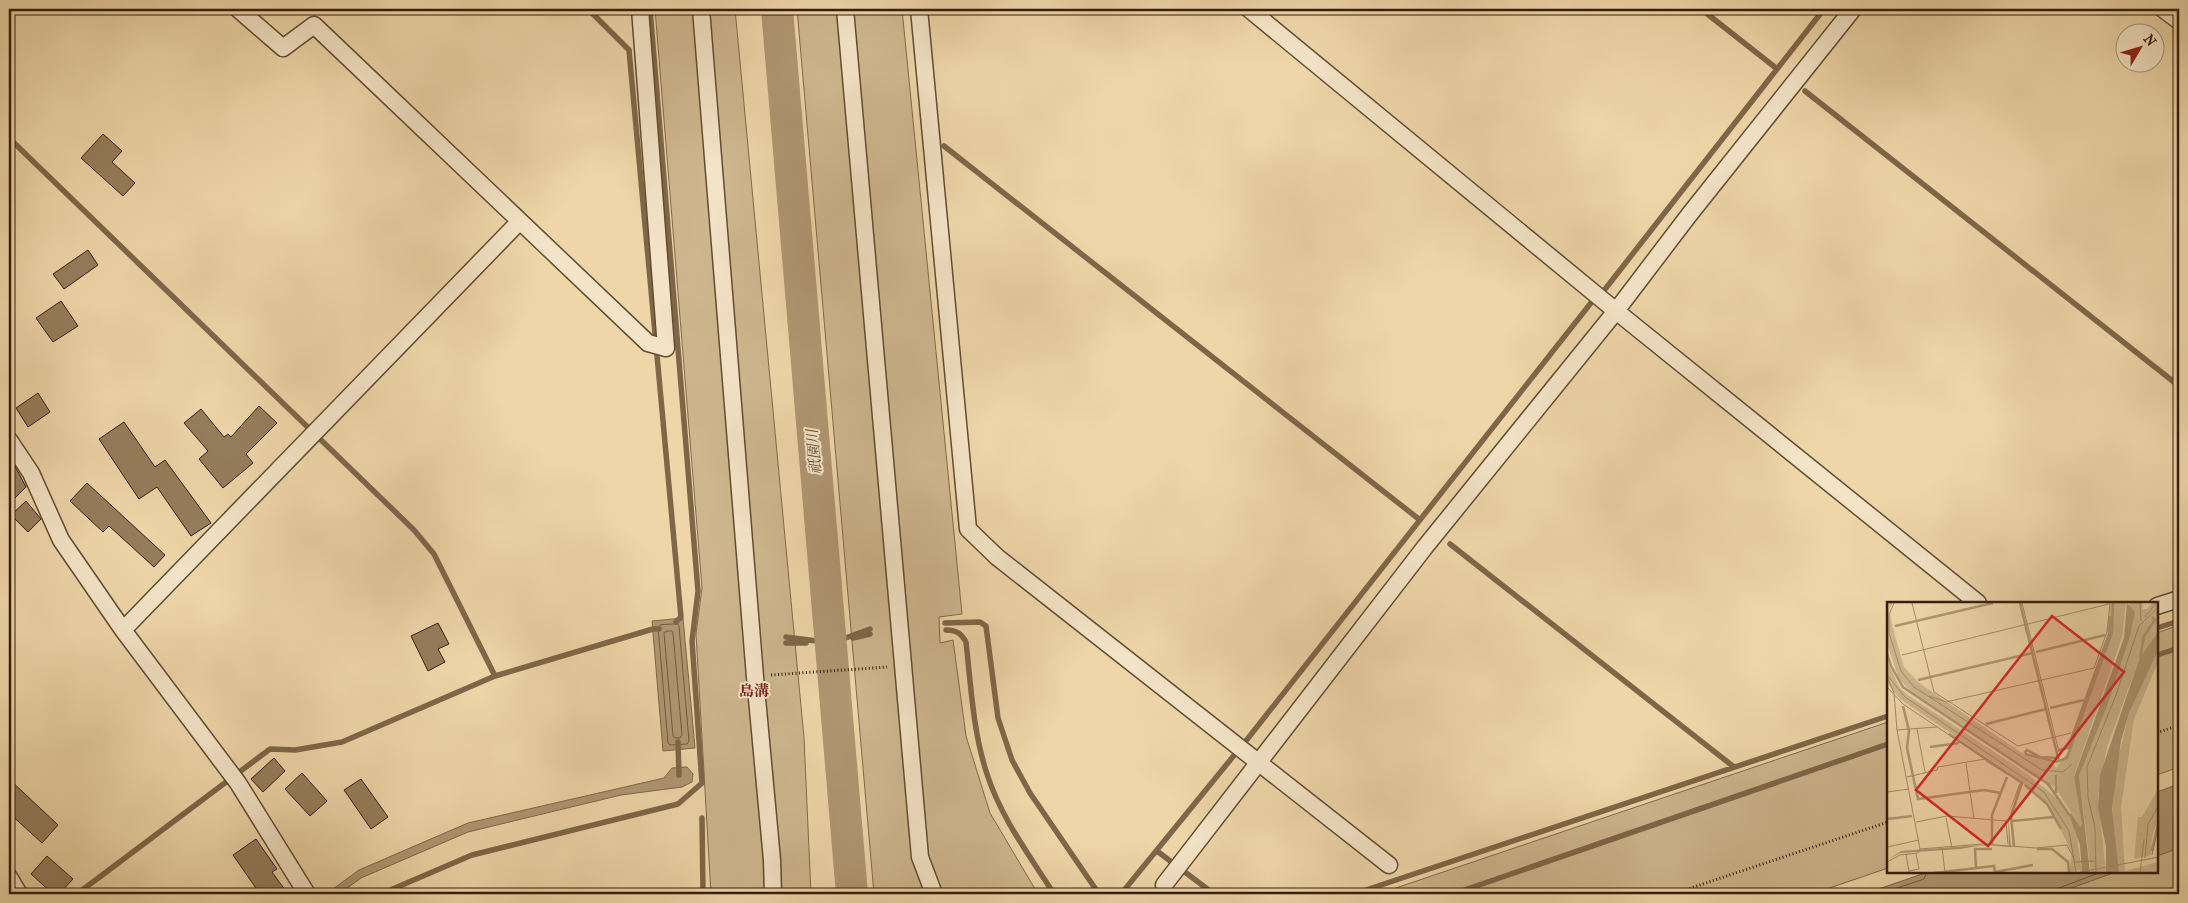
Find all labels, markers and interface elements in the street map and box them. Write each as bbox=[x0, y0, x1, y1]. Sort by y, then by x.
north arrow bbox=[2116, 22, 2166, 72]
text: N bbox=[2140, 31, 2160, 50]
water label: 祇園川 bbox=[803, 427, 825, 475]
inset map bbox=[1887, 602, 2158, 873]
district label: 島溝 bbox=[739, 682, 769, 700]

